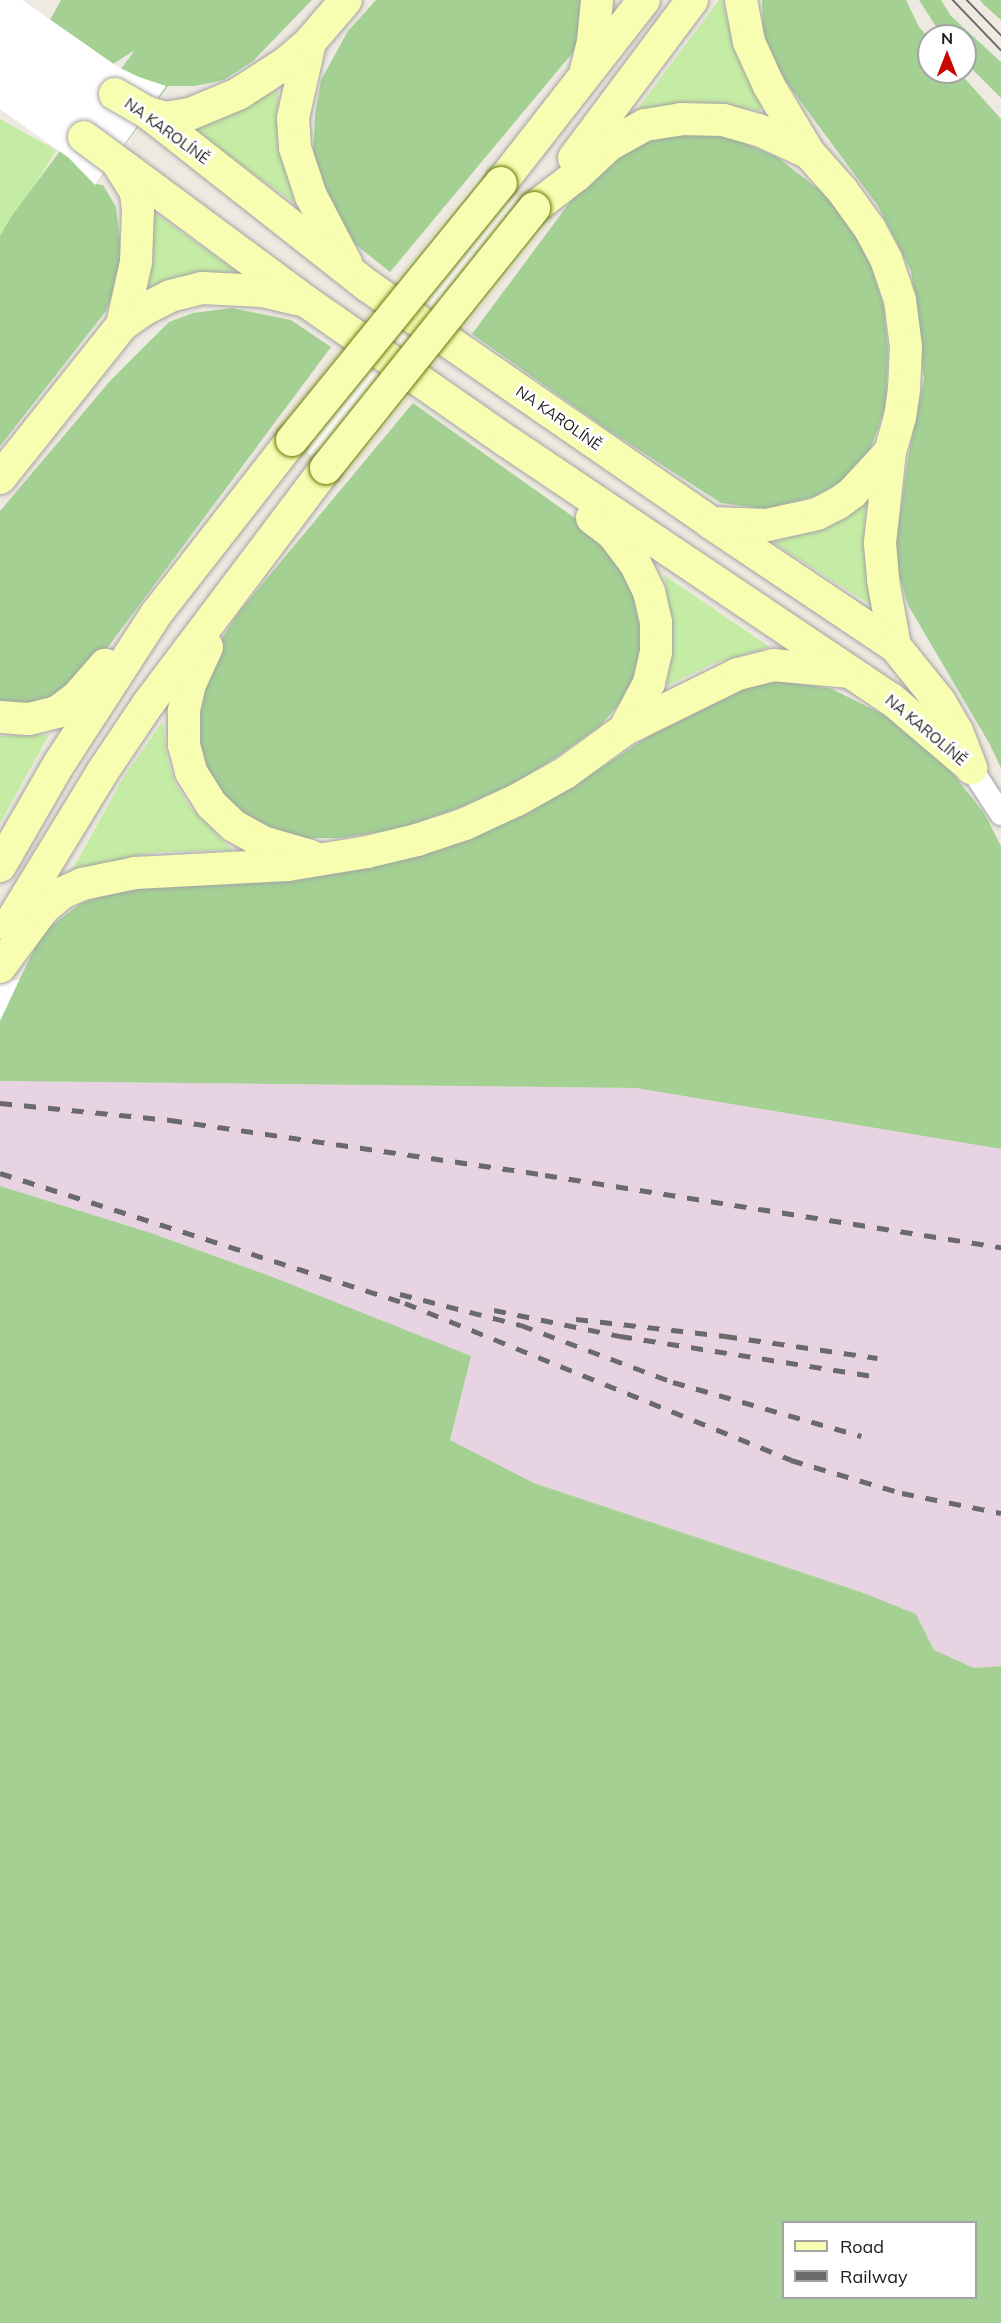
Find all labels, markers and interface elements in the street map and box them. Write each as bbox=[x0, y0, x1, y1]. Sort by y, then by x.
north arrow bbox=[917, 24, 977, 84]
text: N bbox=[941, 28, 953, 48]
street label: NA KAROLÍNĚ bbox=[121, 94, 213, 168]
street label: NA KAROLÍNĚ bbox=[513, 382, 605, 454]
street label: NA KAROLÍNĚ bbox=[882, 691, 970, 769]
legend bbox=[782, 2221, 977, 2299]
text: Road bbox=[840, 2235, 884, 2258]
text: Railway bbox=[840, 2265, 908, 2288]

